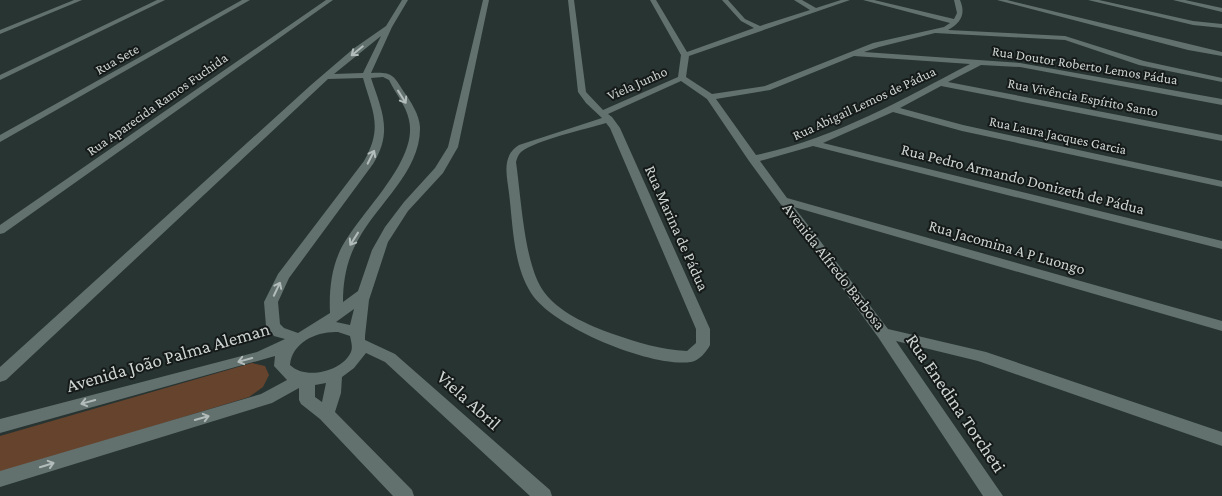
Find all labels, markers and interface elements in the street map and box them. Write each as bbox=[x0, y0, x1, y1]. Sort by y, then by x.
street label: Rua Sete bbox=[92, 40, 142, 78]
street label: Rua Doutor Roberto Lemos Pádua bbox=[991, 42, 1180, 88]
one-way arrow bbox=[351, 45, 364, 56]
street label: Rua Aparecida Ramos Fuchida bbox=[84, 49, 231, 159]
street label: Viela Junho bbox=[605, 63, 670, 103]
street label: Rua Abigail Lemos de Pádua bbox=[790, 63, 939, 143]
street label: Rua Vivência Espírito Santo bbox=[1006, 75, 1160, 119]
one-way arrow bbox=[398, 90, 408, 104]
street label: Rua Laura Jacques Garcia bbox=[988, 113, 1129, 157]
street label: Rua Pedro Armando Donizeth de Pádua bbox=[900, 141, 1147, 218]
one-way arrow bbox=[367, 150, 376, 165]
street label: Rua Marina de Pádua bbox=[642, 163, 712, 294]
street label: Avenida Alfredo Barbosa bbox=[779, 199, 889, 333]
street label: Rua Jacomina A P Luongo bbox=[927, 217, 1087, 278]
one-way arrow bbox=[348, 232, 358, 246]
one-way arrow bbox=[273, 282, 283, 297]
street label: Avenida João Palma Aleman bbox=[64, 318, 272, 396]
street label: Rua Enedina Torcheti bbox=[902, 330, 1010, 476]
one-way arrow bbox=[237, 356, 253, 365]
street label: Viela Abril bbox=[433, 366, 505, 434]
one-way arrow bbox=[81, 398, 97, 408]
one-way arrow bbox=[194, 413, 210, 423]
one-way arrow bbox=[38, 459, 54, 469]

